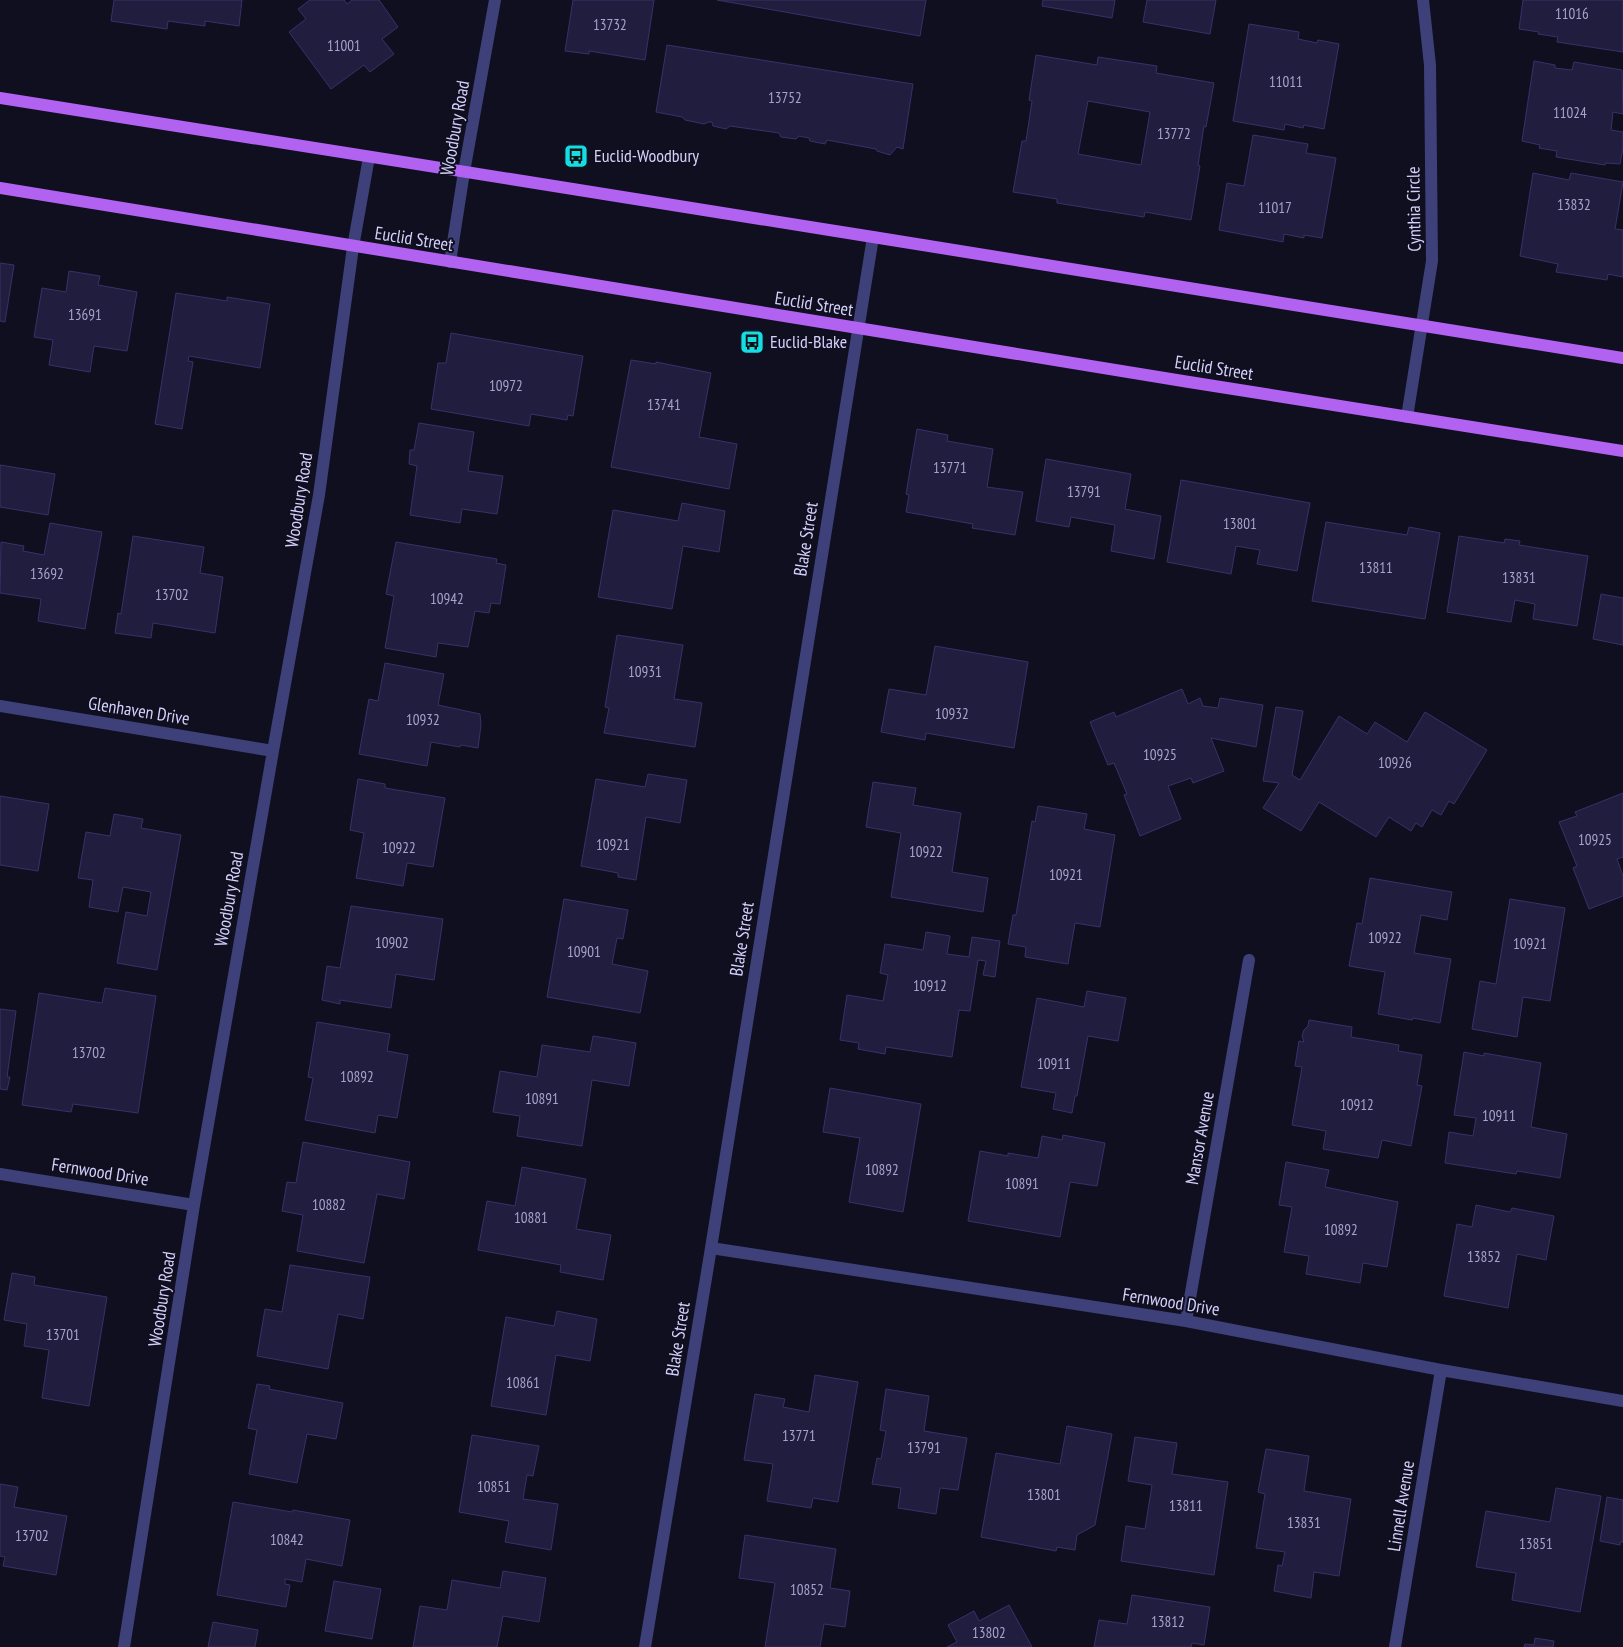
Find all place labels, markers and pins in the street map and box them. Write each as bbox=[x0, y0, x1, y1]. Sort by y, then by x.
bus stop icon: Euclid-Woodbury bbox=[563, 143, 589, 169]
place label: Euclid-Woodbury bbox=[594, 144, 699, 167]
bus stop icon: Euclid-Blake bbox=[739, 329, 765, 355]
place label: Euclid-Blake bbox=[770, 330, 847, 353]

